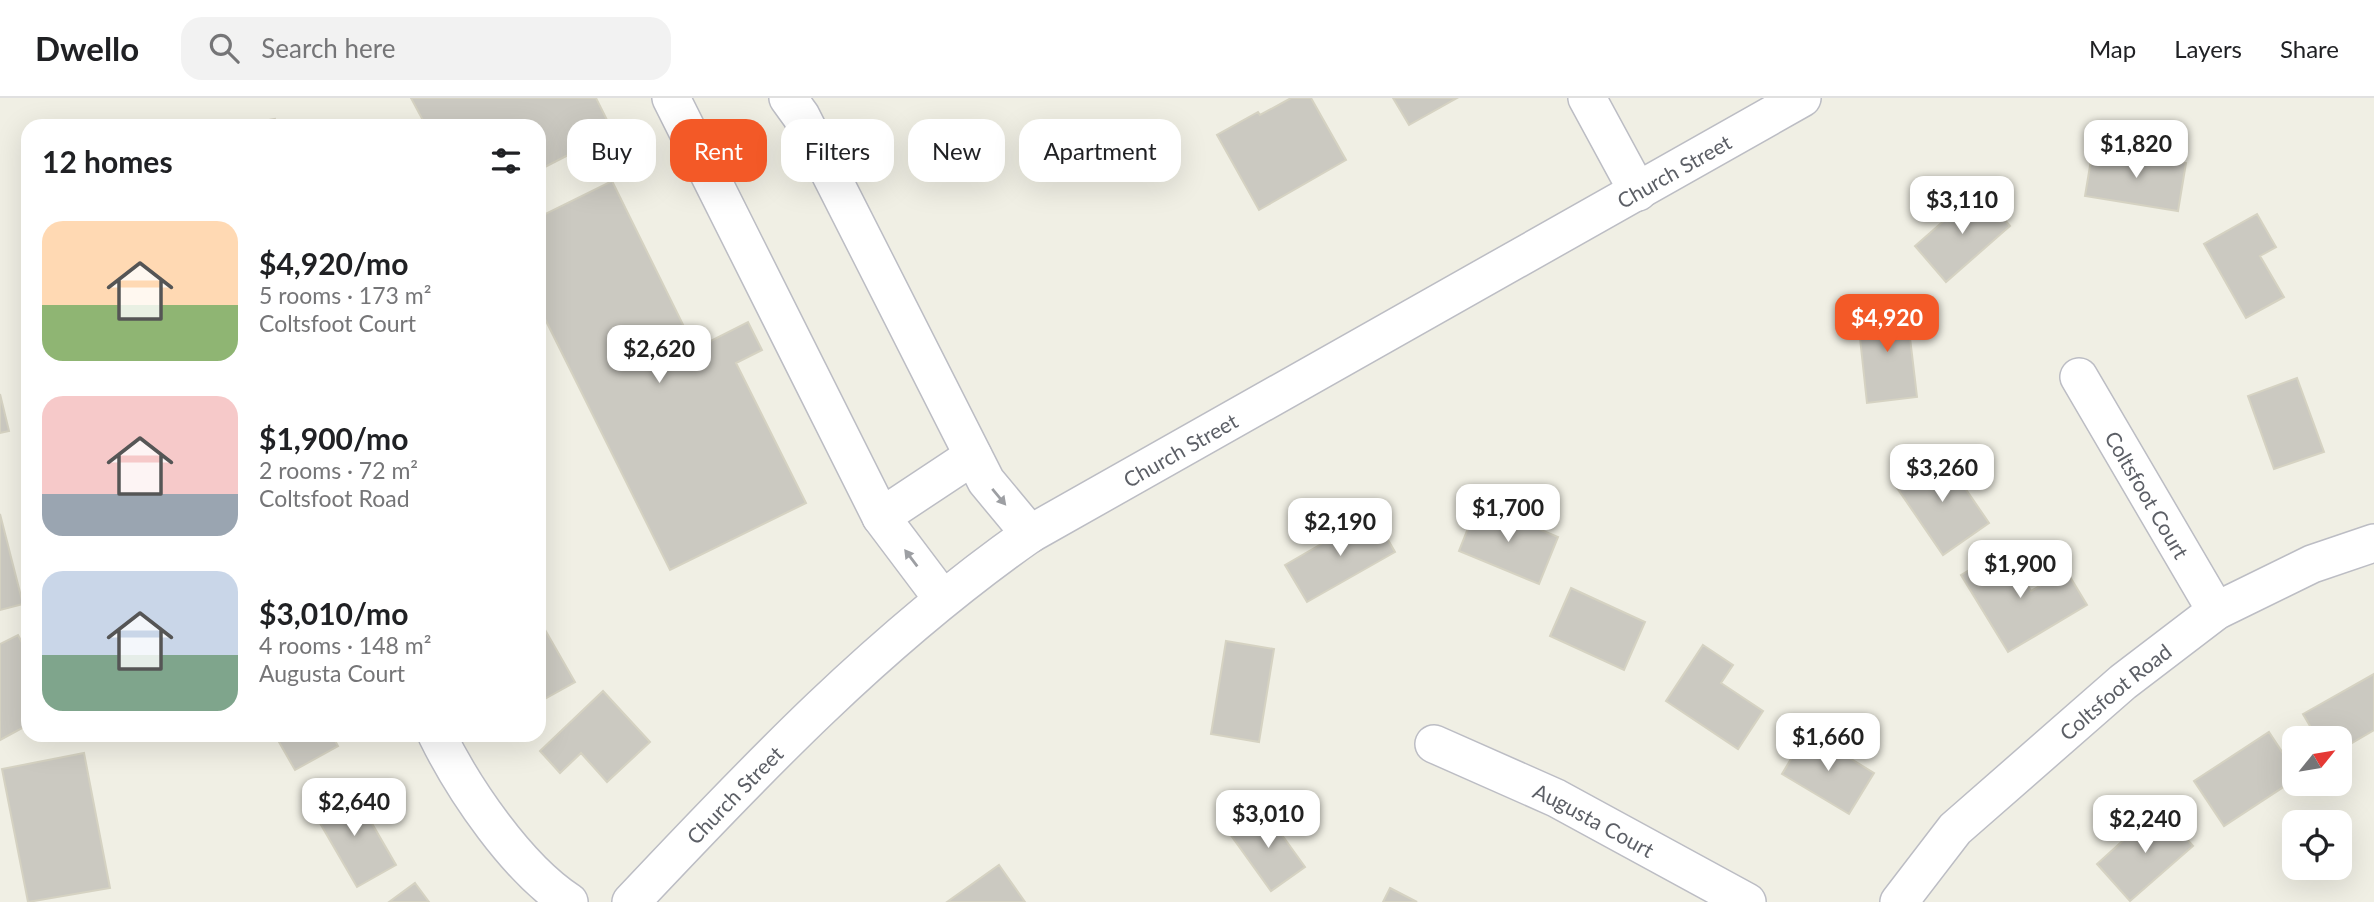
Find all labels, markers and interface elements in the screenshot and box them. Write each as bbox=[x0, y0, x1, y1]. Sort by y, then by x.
search box bbox=[181, 17, 671, 80]
text: Dwello bbox=[35, 28, 139, 68]
icon: search bbox=[205, 29, 243, 67]
text: Search here bbox=[261, 32, 395, 64]
text: Map bbox=[2089, 34, 2136, 63]
text: Layers bbox=[2174, 34, 2242, 63]
text: Share bbox=[2280, 34, 2339, 63]
chip: Buy bbox=[567, 119, 656, 182]
chip: Rent bbox=[670, 119, 767, 182]
chip: Filters bbox=[781, 119, 894, 182]
chip: New bbox=[908, 119, 1005, 182]
chip: Apartment bbox=[1019, 119, 1181, 182]
pin: $1,820 bbox=[2079, 120, 2193, 180]
street label: Church Street bbox=[1612, 128, 1736, 213]
text: $1,820 bbox=[2100, 129, 2172, 157]
icon: filters bbox=[487, 142, 525, 180]
text: 12 homes bbox=[42, 143, 173, 179]
pin: $3,110 bbox=[1905, 176, 2019, 236]
text: $3,110 bbox=[1926, 185, 1998, 213]
text: $4,920/mo bbox=[259, 245, 408, 281]
icon: home bbox=[98, 249, 182, 333]
text: 5 rooms · 173 m² bbox=[259, 281, 431, 309]
pin: $4,920 bbox=[1830, 294, 1944, 354]
text: $4,920 bbox=[1851, 303, 1923, 331]
text: Coltsfoot Court bbox=[259, 309, 416, 337]
pin: $2,620 bbox=[602, 326, 716, 385]
text: $2,620 bbox=[623, 334, 695, 362]
street label: Church Street bbox=[1118, 407, 1242, 491]
text: $1,900/mo bbox=[259, 420, 408, 456]
icon: home bbox=[98, 424, 182, 508]
street label: Coltsfoot Court bbox=[2101, 426, 2195, 563]
pin: $3,260 bbox=[1885, 444, 1999, 504]
text: $3,260 bbox=[1906, 453, 1978, 481]
text: 2 rooms · 72 m² bbox=[259, 456, 418, 484]
text: Coltsfoot Road bbox=[259, 484, 410, 512]
pin: $1,700 bbox=[1451, 484, 1565, 544]
one-way arrow bbox=[991, 488, 1006, 505]
text: $1,700 bbox=[1472, 493, 1544, 521]
pin: $2,190 bbox=[1283, 498, 1397, 558]
text: $2,190 bbox=[1304, 507, 1376, 535]
pin: $1,900 bbox=[1963, 540, 2077, 600]
one-way arrow bbox=[905, 549, 919, 567]
text: $1,900 bbox=[1984, 549, 2056, 577]
text: $3,010/mo bbox=[259, 595, 408, 631]
icon: home bbox=[98, 599, 182, 683]
text: 4 rooms · 148 m² bbox=[259, 631, 431, 659]
street label: Coltsfoot Road bbox=[2054, 638, 2176, 745]
text: Augusta Court bbox=[259, 659, 405, 687]
pin: $1,660 bbox=[1771, 714, 1885, 773]
text: $1,660 bbox=[1792, 722, 1864, 750]
north arrow bbox=[2282, 726, 2352, 796]
map controls bbox=[2282, 726, 2352, 880]
street label: Church Street bbox=[681, 740, 788, 849]
street label: Augusta Court bbox=[1530, 777, 1659, 862]
pin: $2,640 bbox=[297, 778, 411, 838]
text: $2,640 bbox=[318, 787, 390, 815]
pin: $3,010 bbox=[1211, 790, 1325, 850]
pin: $2,240 bbox=[2088, 796, 2202, 855]
text: $3,010 bbox=[1232, 799, 1304, 827]
text: $2,240 bbox=[2109, 804, 2181, 832]
button: locate bbox=[2282, 810, 2352, 880]

